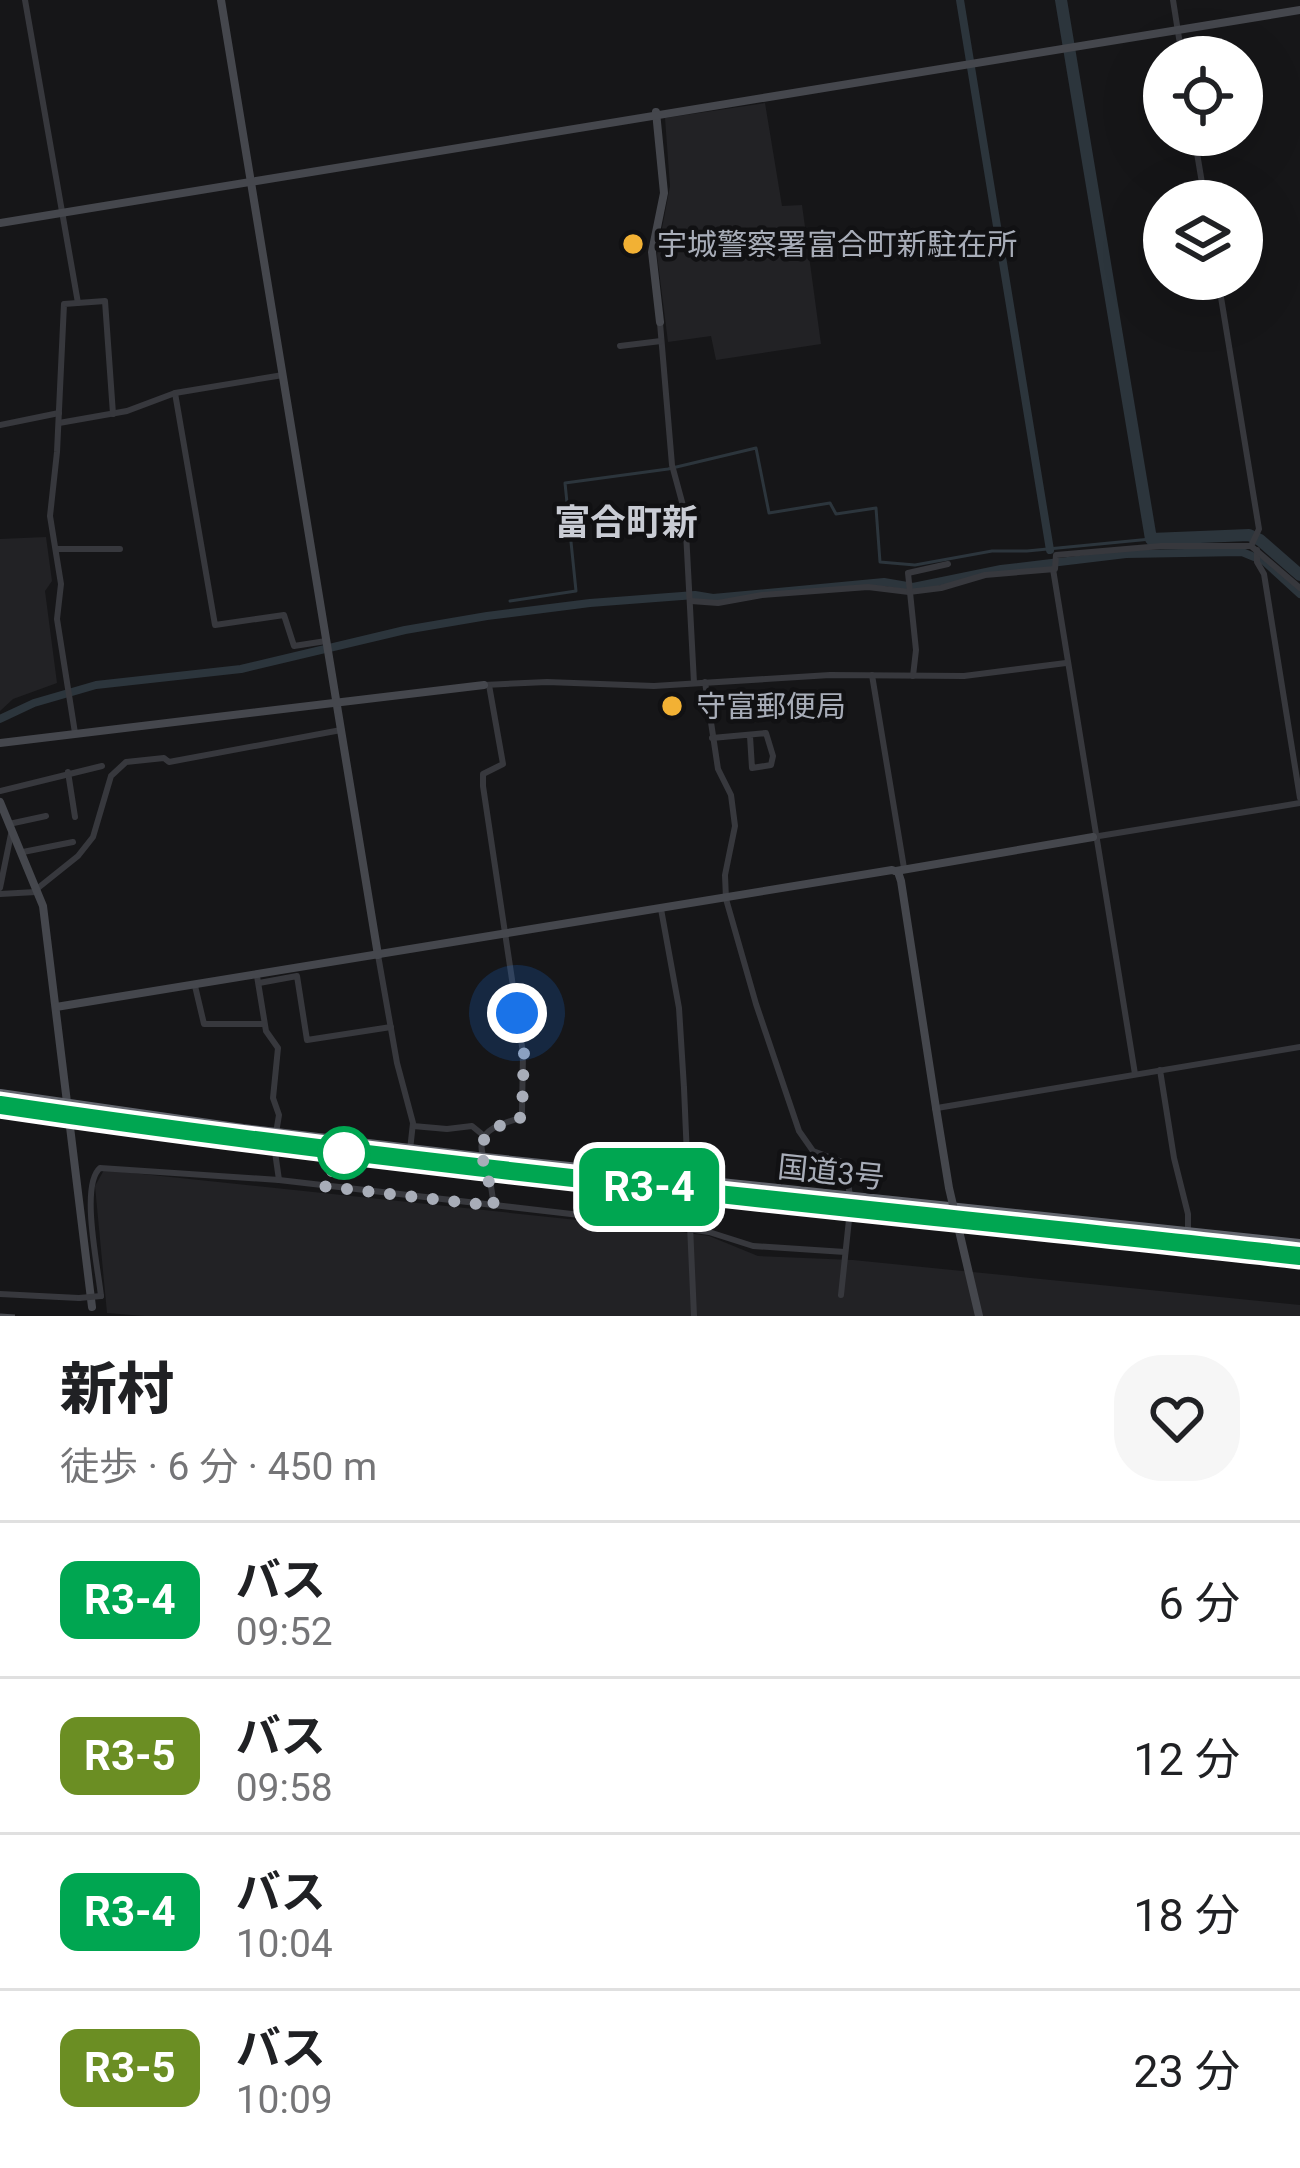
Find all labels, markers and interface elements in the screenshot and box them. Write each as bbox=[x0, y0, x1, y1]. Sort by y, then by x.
map controls bbox=[1143, 36, 1263, 300]
button: locate bbox=[1143, 36, 1263, 156]
button: layers bbox=[1143, 180, 1263, 300]
place label: 宇城警察署富合町新駐在所 bbox=[657, 227, 1017, 262]
marker: 宇城警察署富合町新駐在所 bbox=[620, 231, 646, 257]
district label: 富合町新 bbox=[554, 502, 698, 544]
place label: 守富郵便局 bbox=[696, 689, 846, 724]
marker: 守富郵便局 bbox=[659, 693, 685, 719]
your location bbox=[487, 983, 547, 1043]
unlabelled marker bbox=[319, 1128, 369, 1178]
line badge: R3-4 bbox=[565, 1148, 733, 1226]
street label: 国道3号 bbox=[776, 1149, 886, 1195]
text: R3-4 bbox=[603, 1162, 695, 1211]
button: heart bbox=[1114, 1355, 1240, 1481]
text: 新村 bbox=[60, 1356, 174, 1423]
text: 徒歩 · 6 分 · 450 m bbox=[60, 1444, 377, 1490]
text: バス bbox=[236, 1554, 326, 1607]
text: R3-4 bbox=[84, 1575, 176, 1624]
text: 6 分 bbox=[1159, 1577, 1240, 1630]
text: 09:52 bbox=[236, 1609, 333, 1655]
text: バス bbox=[236, 1710, 326, 1763]
text: R3-5 bbox=[84, 1731, 176, 1780]
text: 12 分 bbox=[1133, 1733, 1240, 1786]
text: 09:58 bbox=[236, 1765, 333, 1811]
text: バス bbox=[236, 1866, 326, 1919]
text: R3-4 bbox=[84, 1887, 176, 1936]
text: 18 分 bbox=[1133, 1889, 1240, 1942]
text: 10:04 bbox=[236, 1921, 333, 1967]
text: バス bbox=[236, 2022, 326, 2075]
text: R3-5 bbox=[84, 2043, 176, 2092]
text: 23 分 bbox=[1133, 2045, 1240, 2098]
text: 10:09 bbox=[236, 2077, 333, 2123]

